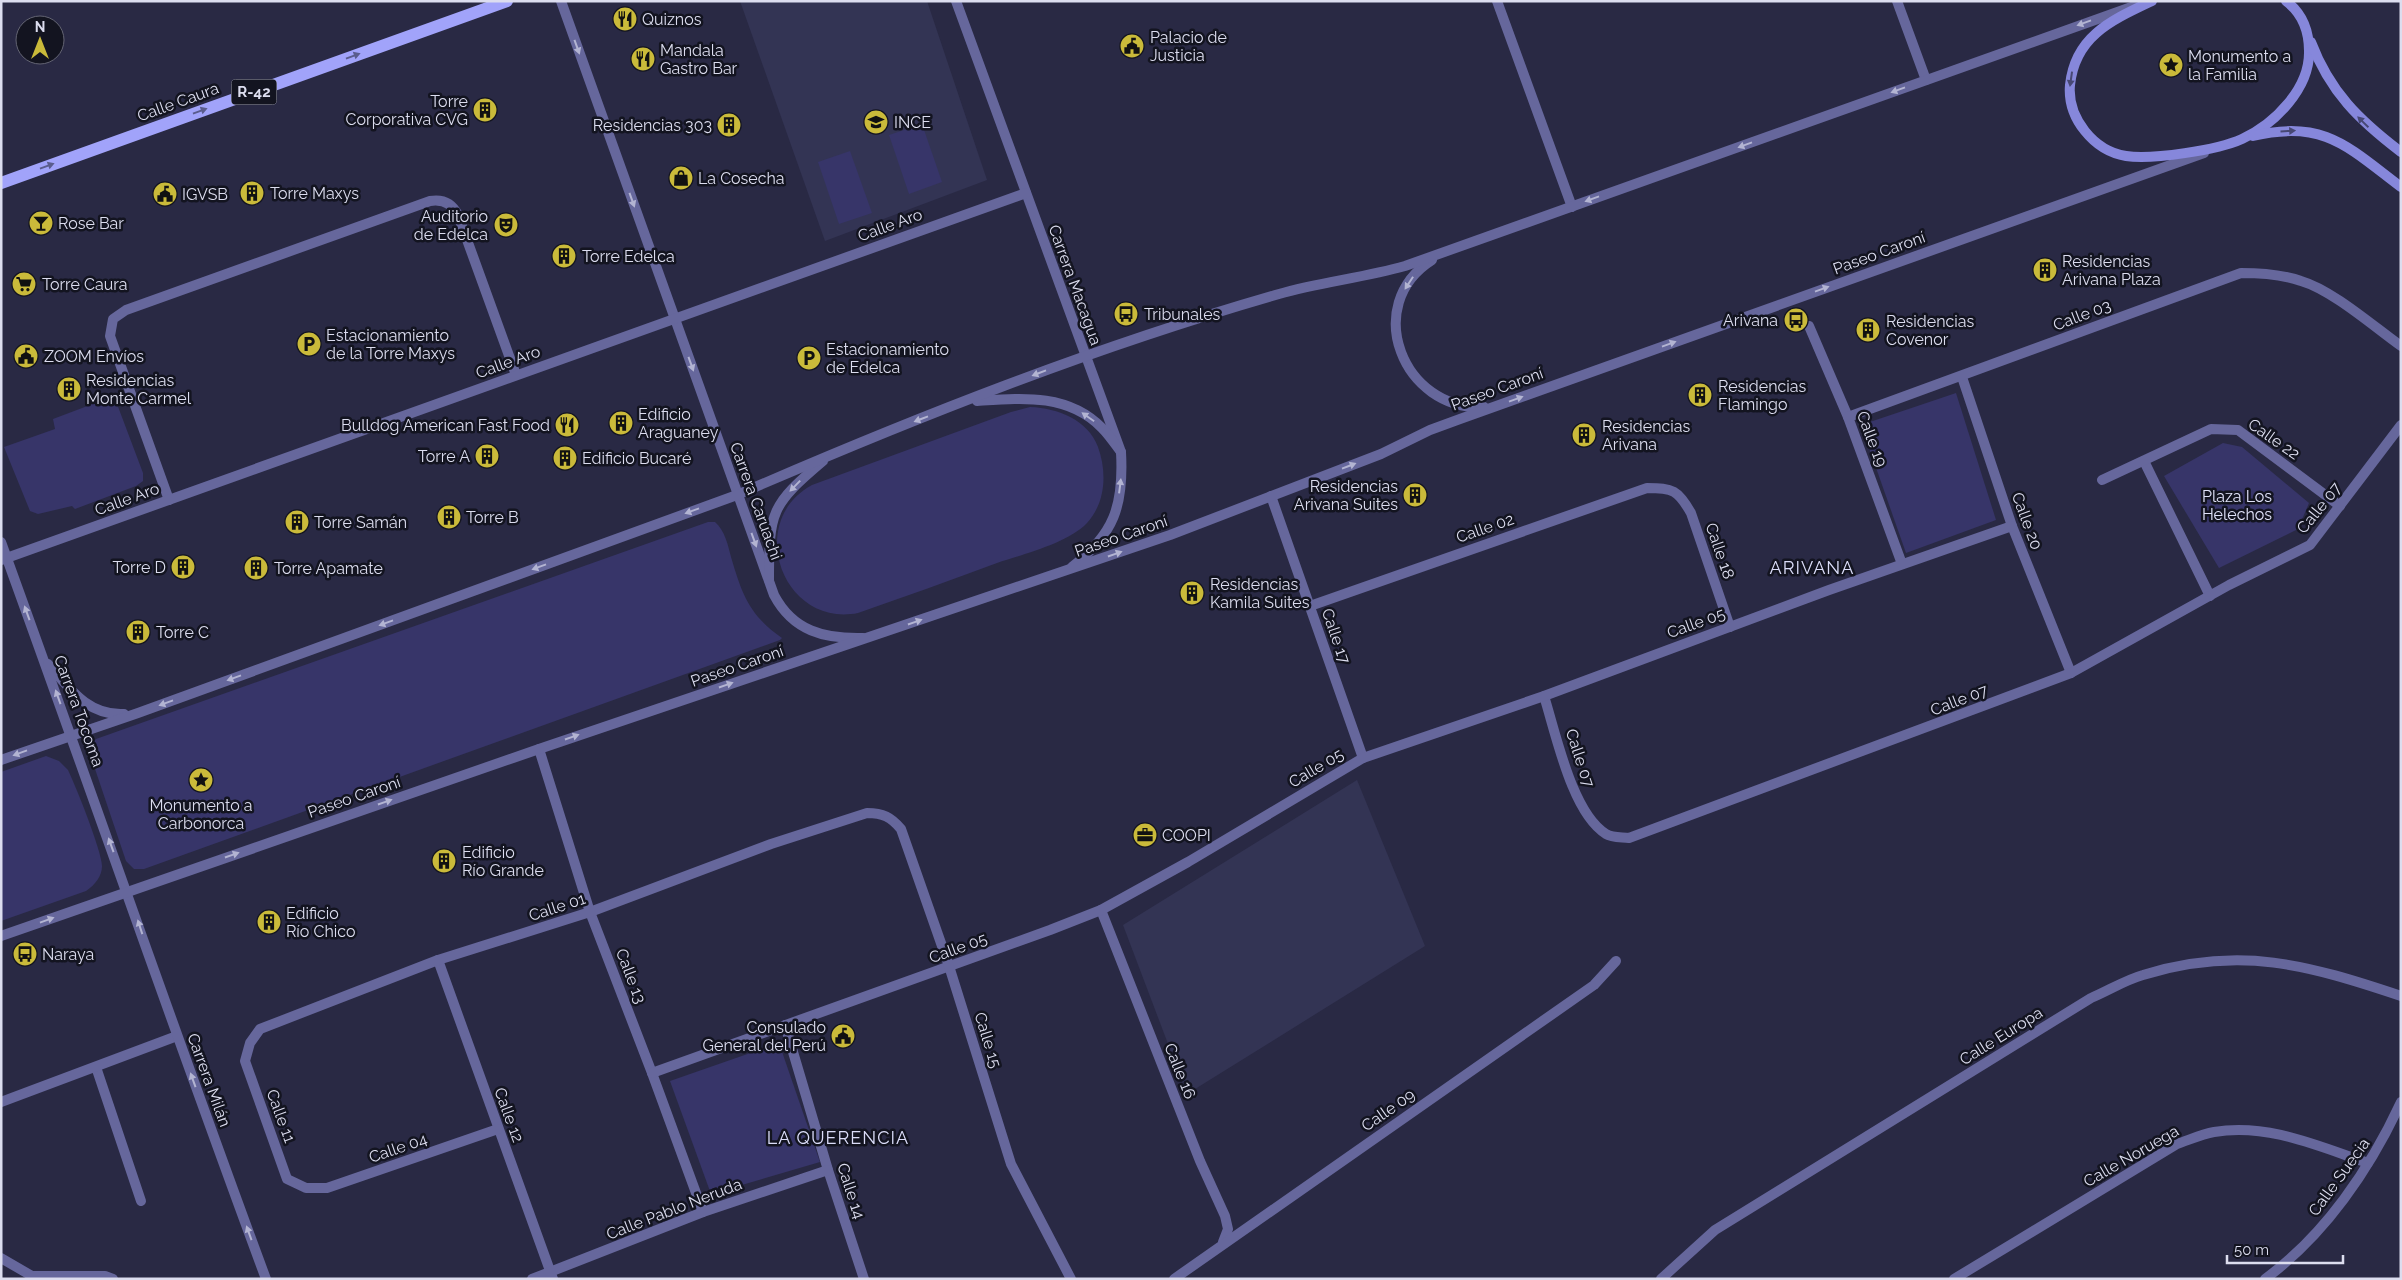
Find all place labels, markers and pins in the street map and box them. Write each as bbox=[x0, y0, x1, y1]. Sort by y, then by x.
restaurant icon: Quiznos bbox=[612, 6, 638, 32]
place label: Quiznos bbox=[642, 10, 702, 29]
place label: Palacio de Justicia bbox=[1150, 28, 1227, 65]
public building icon: Palacio de Justicia bbox=[1119, 33, 1145, 59]
place label: Mandala Gastro Bar bbox=[660, 41, 738, 78]
restaurant icon: Mandala Gastro Bar bbox=[630, 46, 656, 72]
place label: Monumento a la Familia bbox=[2188, 47, 2291, 84]
place icon: Monumento a la Familia bbox=[2158, 52, 2184, 78]
place label: Torre Corporativa CVG bbox=[346, 92, 468, 129]
building icon: Torre Corporativa CVG bbox=[472, 97, 498, 123]
school or university icon: INCE bbox=[863, 109, 889, 135]
building icon: Residencias 303 bbox=[716, 112, 742, 138]
place label: INCE bbox=[894, 113, 931, 132]
place label: Residencias 303 bbox=[593, 116, 712, 135]
shop icon: La Cosecha bbox=[668, 165, 694, 191]
place label: La Cosecha bbox=[698, 169, 785, 188]
building icon: Torre Maxys bbox=[239, 180, 265, 206]
public building icon: IGVSB bbox=[152, 181, 178, 207]
place label: Torre Maxys bbox=[270, 184, 359, 203]
place label: IGVSB bbox=[182, 185, 228, 204]
place label: Auditorio de Edelca bbox=[414, 207, 488, 244]
bar icon: Rose Bar bbox=[28, 210, 54, 236]
theatre icon: Auditorio de Edelca bbox=[493, 212, 519, 238]
place label: Rose Bar bbox=[58, 214, 124, 233]
building icon: Torre Edelca bbox=[551, 243, 577, 269]
place label: Torre Edelca bbox=[582, 247, 675, 266]
place label: Residencias Arivana Plaza bbox=[2062, 252, 2161, 289]
building icon: Residencias Arivana Plaza bbox=[2032, 257, 2058, 283]
supermarket icon: Torre Caura bbox=[11, 271, 37, 297]
place label: Torre Caura bbox=[42, 275, 127, 294]
bus stop icon: Tribunales bbox=[1113, 301, 1139, 327]
place label: Tribunales bbox=[1144, 305, 1221, 324]
bus stop icon: Arivana bbox=[1783, 307, 1809, 333]
place label: Arivana bbox=[1723, 311, 1778, 330]
place label: Residencias Covenor bbox=[1886, 312, 1974, 349]
building icon: Residencias Covenor bbox=[1855, 317, 1881, 343]
place label: Estacionamiento de la Torre Maxys bbox=[326, 326, 455, 363]
parking icon: Estacionamiento de la Torre Maxys bbox=[296, 331, 322, 357]
place label: Estacionamiento de Edelca bbox=[826, 340, 949, 377]
public building icon: ZOOM Envíos bbox=[13, 343, 39, 369]
parking icon: Estacionamiento de Edelca bbox=[796, 345, 822, 371]
place label: ZOOM Envíos bbox=[44, 347, 144, 366]
place label: Residencias Monte Carmel bbox=[86, 371, 192, 408]
building icon: Residencias Monte Carmel bbox=[56, 376, 82, 402]
place label: Residencias Flamingo bbox=[1718, 377, 1806, 414]
building icon: Residencias Flamingo bbox=[1687, 382, 1713, 408]
place label: Edificio Araguaney bbox=[638, 405, 719, 442]
building icon: Edificio Araguaney bbox=[608, 410, 634, 436]
restaurant icon: Bulldog American Fast Food bbox=[554, 412, 580, 438]
place label: Bulldog American Fast Food bbox=[341, 416, 550, 435]
place label: Residencias Arivana bbox=[1602, 417, 1690, 454]
building icon: Residencias Arivana bbox=[1571, 422, 1597, 448]
building icon: Torre A bbox=[474, 443, 500, 469]
building icon: Edificio Bucaré bbox=[552, 445, 578, 471]
place label: Torre A bbox=[418, 447, 470, 466]
place label: Edificio Bucaré bbox=[582, 449, 691, 468]
place label: Residencias Arivana Suites bbox=[1294, 477, 1398, 514]
building icon: Residencias Arivana Suites bbox=[1402, 482, 1428, 508]
building icon: Torre B bbox=[436, 504, 462, 530]
place label: Torre B bbox=[466, 508, 519, 527]
building icon: Torre Samán bbox=[284, 509, 310, 535]
place label: Torre Samán bbox=[314, 513, 407, 532]
building icon: Torre D bbox=[170, 554, 196, 580]
building icon: Torre Apamate bbox=[243, 555, 269, 581]
place label: Torre D bbox=[113, 558, 166, 577]
place label: Torre Apamate bbox=[274, 559, 383, 578]
place label: Residencias Kamila Suites bbox=[1210, 575, 1310, 612]
building icon: Residencias Kamila Suites bbox=[1179, 580, 1205, 606]
building icon: Torre C bbox=[125, 619, 151, 645]
place label: Torre C bbox=[156, 623, 209, 642]
place icon: Monumento a Carbonorca bbox=[188, 767, 214, 793]
place label: Monumento a Carbonorca bbox=[149, 796, 253, 833]
office icon: COOPI bbox=[1132, 822, 1158, 848]
place label: COOPI bbox=[1162, 826, 1211, 845]
place label: Edificio Río Grande bbox=[462, 843, 544, 880]
building icon: Edificio Río Grande bbox=[431, 848, 457, 874]
place label: Edificio Río Chico bbox=[286, 904, 355, 941]
building icon: Edificio Río Chico bbox=[256, 909, 282, 935]
bus stop icon: Naraya bbox=[12, 941, 38, 967]
place label: Naraya bbox=[42, 945, 94, 964]
place label: Consulado General del Perú bbox=[703, 1018, 826, 1055]
public building icon: Consulado General del Perú bbox=[830, 1023, 856, 1049]

